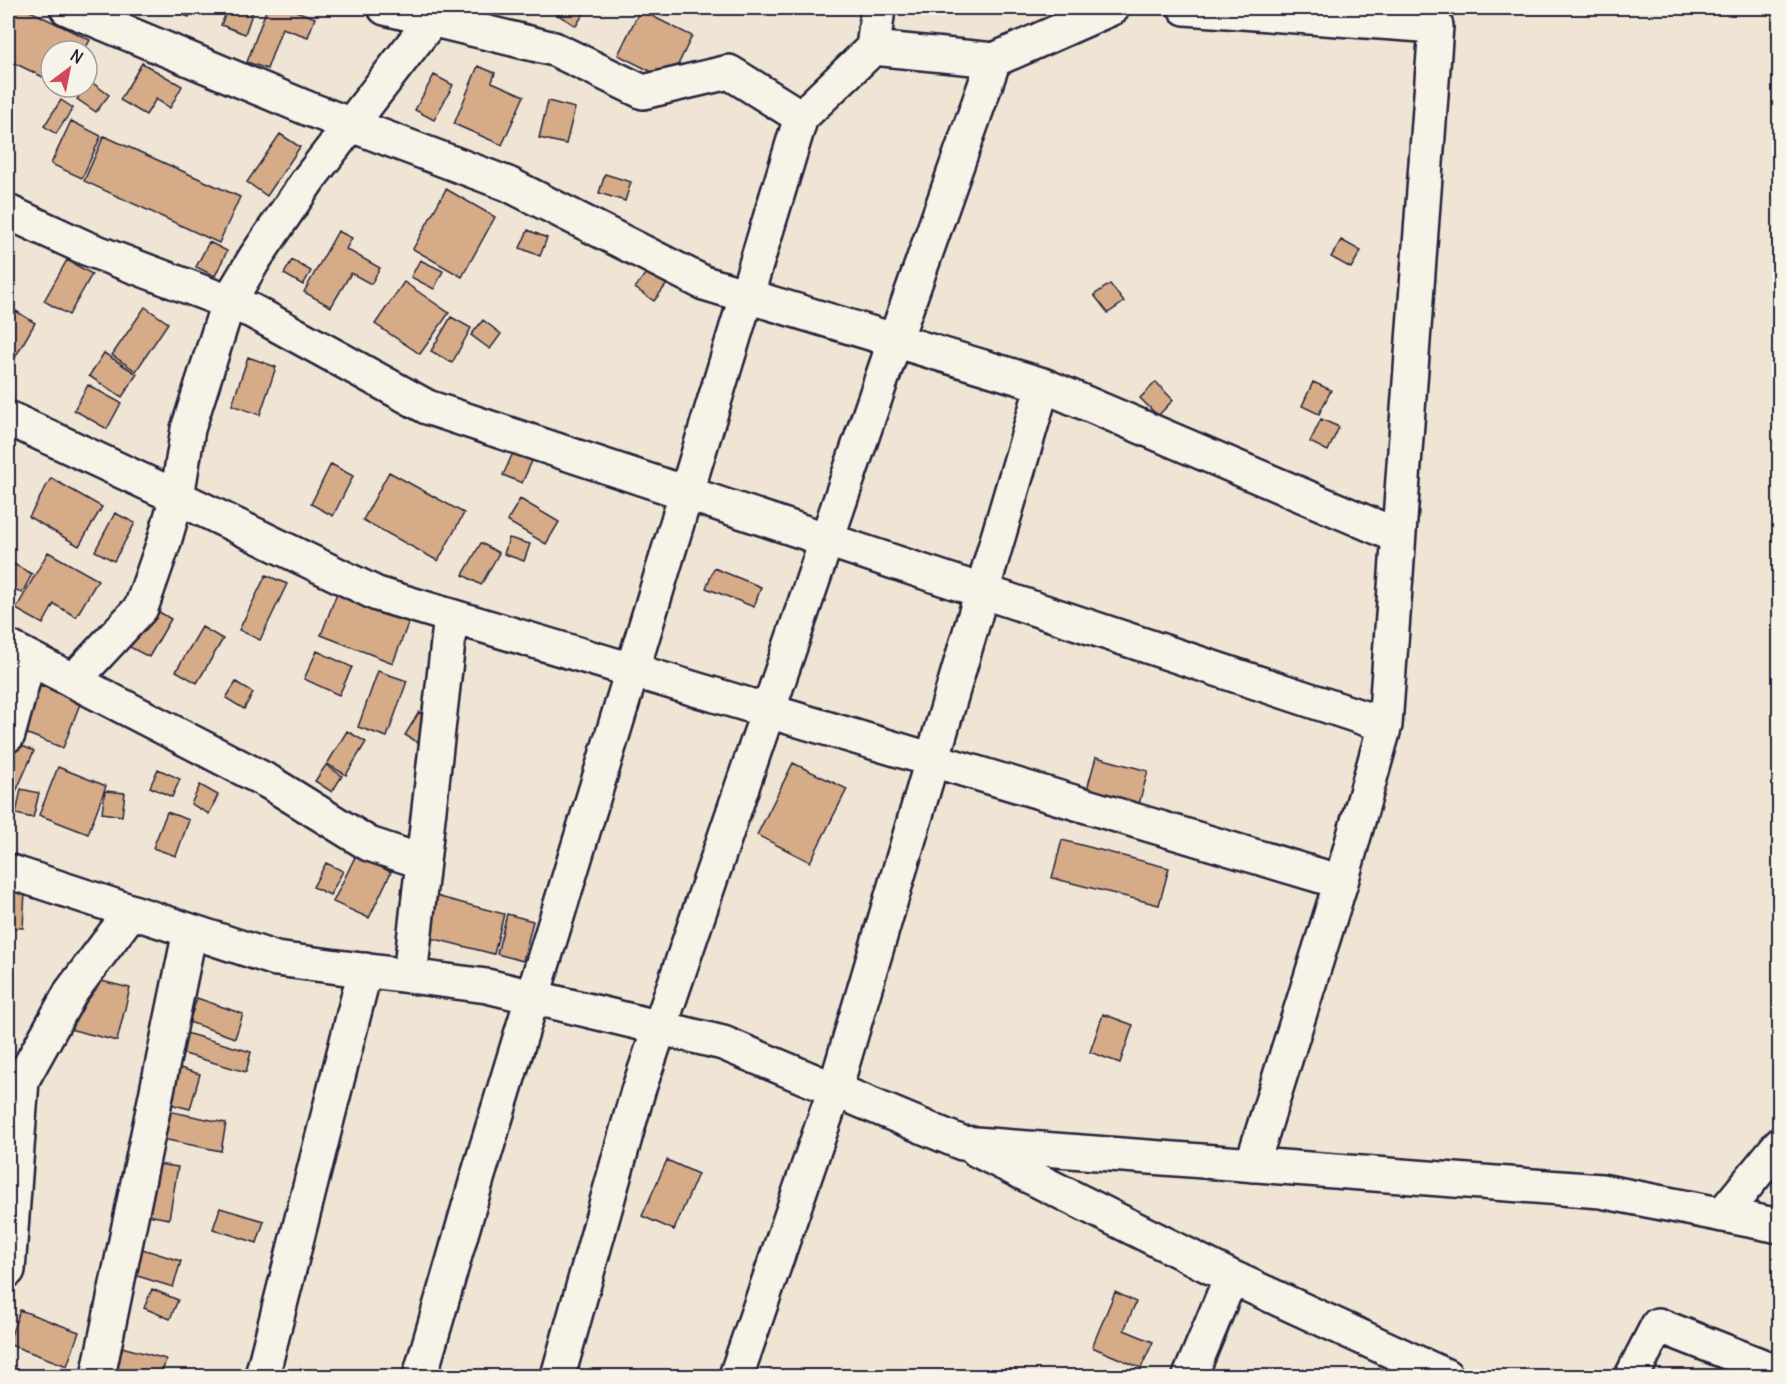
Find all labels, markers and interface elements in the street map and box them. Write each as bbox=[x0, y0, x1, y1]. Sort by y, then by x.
north arrow bbox=[39, 39, 99, 99]
text: N bbox=[67, 45, 87, 68]

